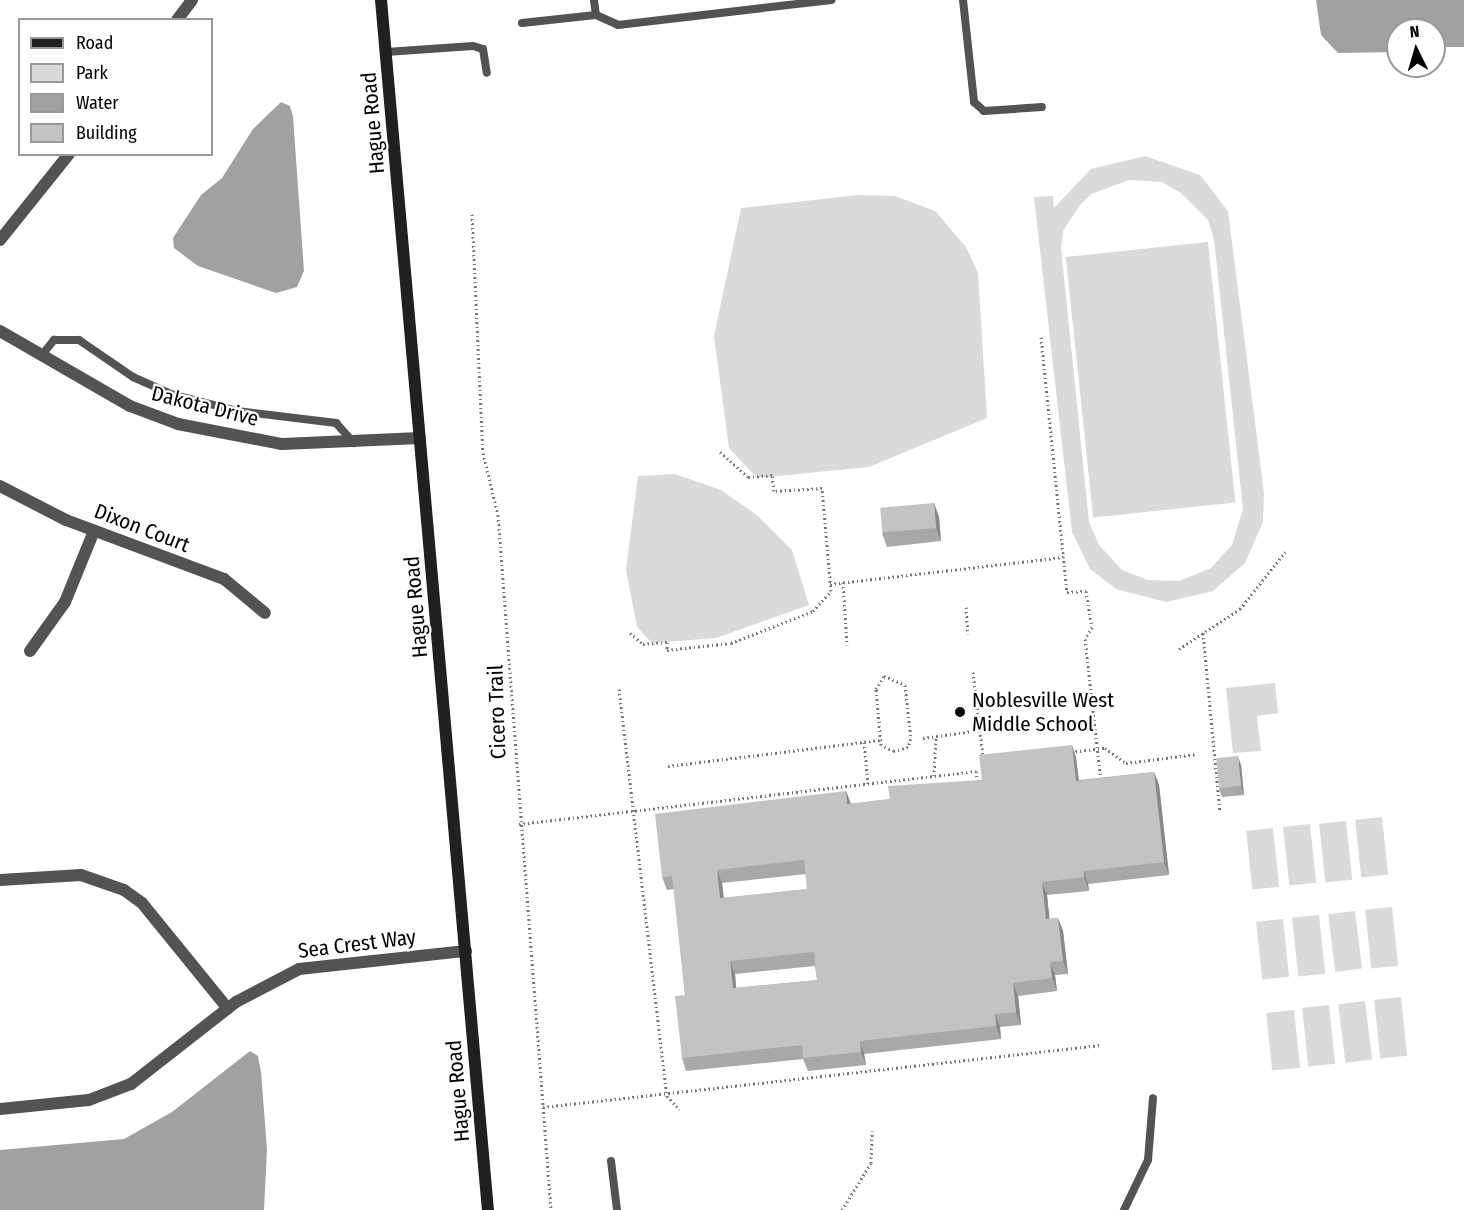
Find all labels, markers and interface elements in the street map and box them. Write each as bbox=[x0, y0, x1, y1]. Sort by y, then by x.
legend bbox=[18, 18, 213, 156]
north arrow bbox=[1386, 18, 1446, 78]
text: N bbox=[1409, 22, 1420, 41]
text: Road bbox=[76, 32, 113, 54]
text: Park bbox=[76, 62, 108, 84]
street label: Hague Road bbox=[356, 71, 390, 175]
text: Water bbox=[76, 92, 119, 114]
text: Building bbox=[76, 122, 137, 144]
street label: Dakota Drive bbox=[149, 381, 261, 431]
street label: Dixon Court bbox=[91, 498, 193, 558]
street label: Hague Road bbox=[399, 555, 433, 659]
street label: Cicero Trail bbox=[483, 664, 511, 760]
place label: Noblesville West Middle School bbox=[972, 687, 1114, 737]
marker: Noblesville West Middle School bbox=[953, 705, 967, 719]
street label: Sea Crest Way bbox=[297, 924, 417, 964]
street label: Hague Road bbox=[441, 1039, 475, 1143]

